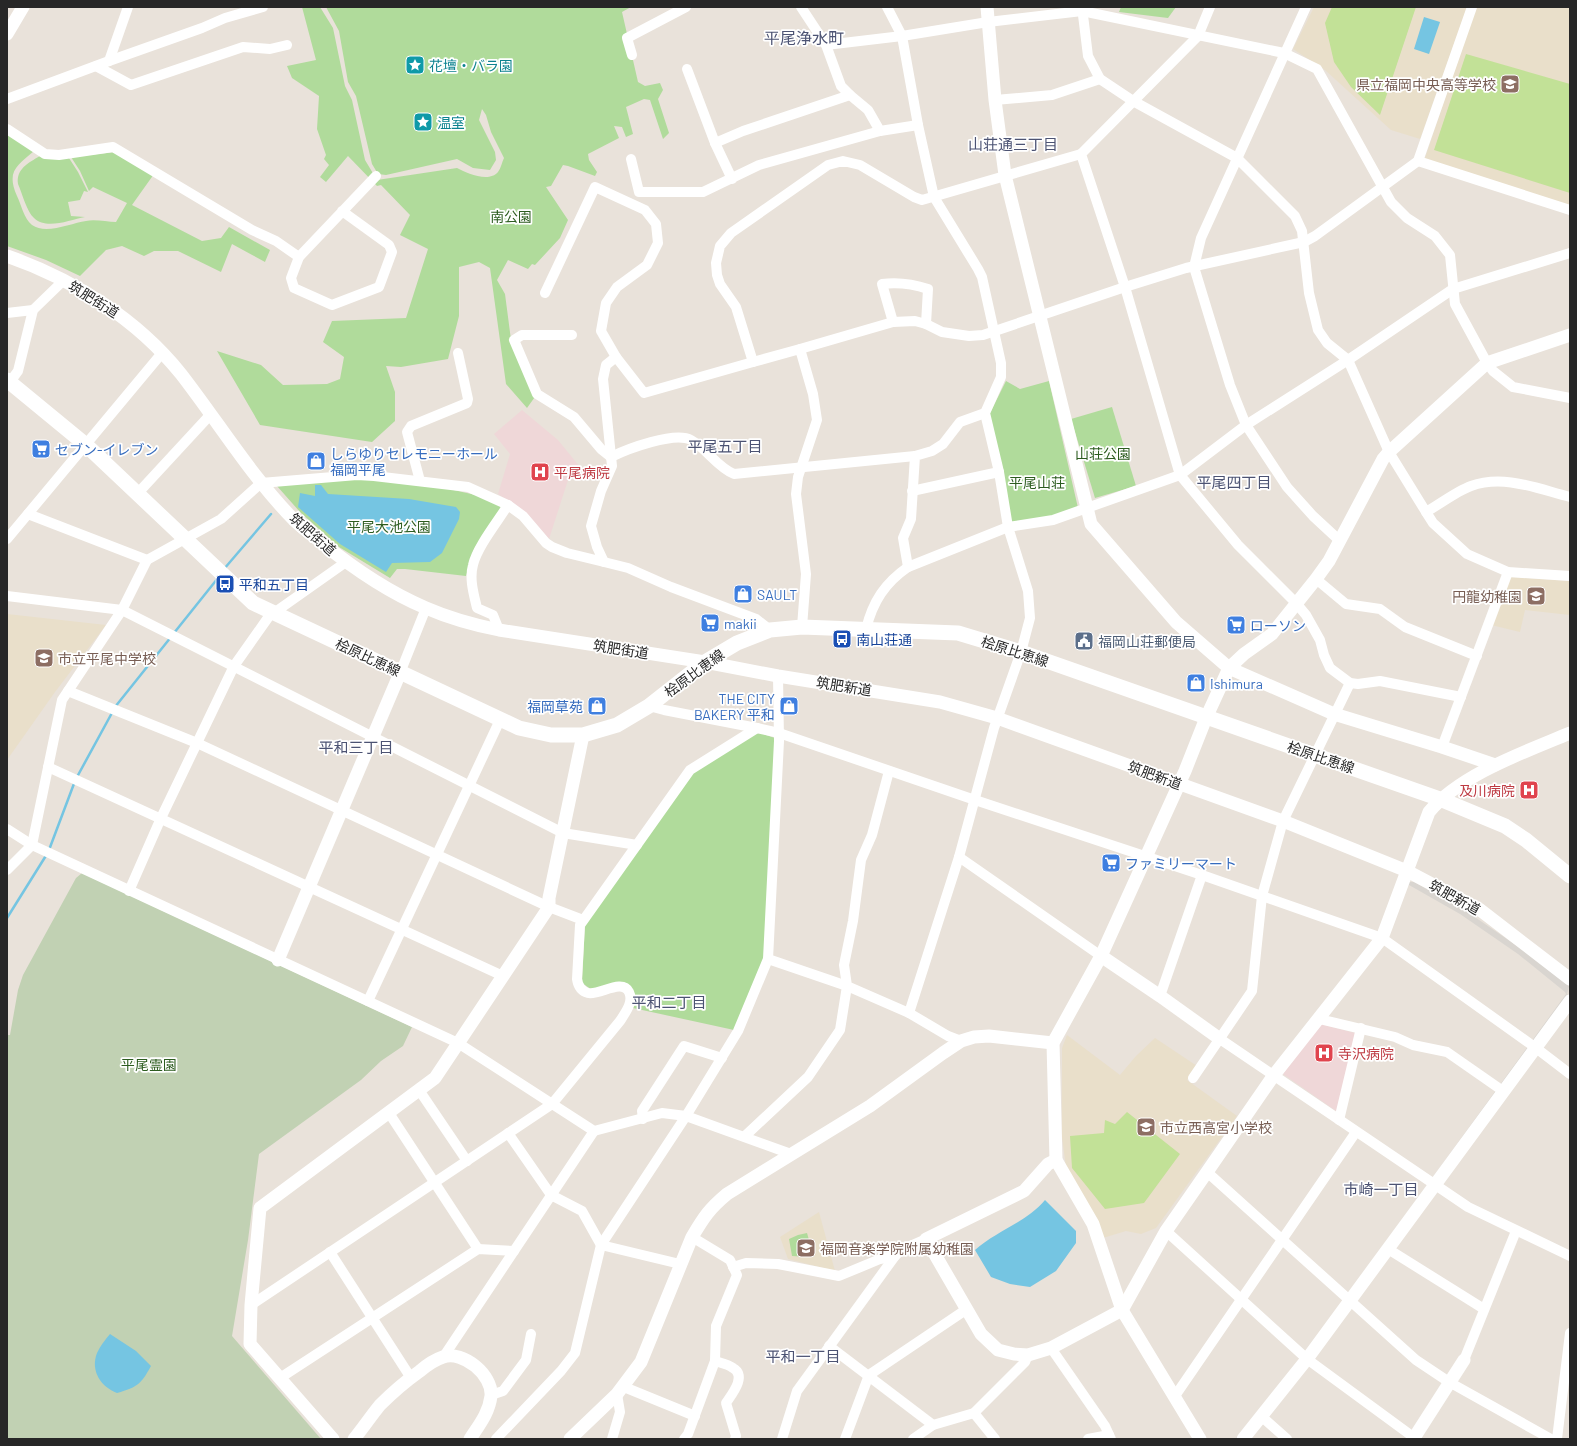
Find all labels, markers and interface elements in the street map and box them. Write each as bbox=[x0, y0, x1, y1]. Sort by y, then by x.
district label: 平尾浄水町 bbox=[764, 28, 844, 47]
place icon: 花壇・バラ園 bbox=[404, 54, 426, 76]
place label: 花壇・バラ園 bbox=[429, 57, 513, 74]
school or university icon: 県立福岡中央高等学校 bbox=[1499, 73, 1521, 95]
place label: 県立福岡中央高等学校 bbox=[1356, 76, 1496, 93]
place icon: 温室 bbox=[412, 111, 434, 133]
place label: 温室 bbox=[437, 114, 465, 131]
district label: 山荘通三丁目 bbox=[968, 135, 1058, 153]
park label: 南公園 bbox=[490, 208, 532, 225]
street label: 筑肥街道 bbox=[66, 277, 122, 321]
district label: 平尾五丁目 bbox=[687, 437, 763, 455]
supermarket icon: セブン-イレブン bbox=[30, 438, 52, 460]
place label: セブン-イレブン bbox=[55, 441, 159, 458]
place label: しらゆりセレモニーホール 福岡平尾 bbox=[330, 445, 498, 478]
park label: 山荘公園 bbox=[1075, 445, 1131, 462]
shop icon: しらゆりセレモニーホール 福岡平尾 bbox=[305, 450, 327, 472]
hospital icon: 平尾病院 bbox=[529, 461, 551, 483]
place label: 平尾病院 bbox=[554, 464, 610, 481]
district label: 平尾四丁目 bbox=[1196, 473, 1272, 491]
park label: 平尾山荘 bbox=[1009, 474, 1065, 491]
street label: 筑肥街道 bbox=[286, 509, 340, 559]
park label: 平尾大池公園 bbox=[347, 518, 431, 535]
bus stop icon: 平和五丁目 bbox=[214, 573, 236, 595]
place label: 平和五丁目 bbox=[239, 576, 309, 593]
shop icon: SAULT bbox=[732, 583, 754, 605]
school or university icon: 円龍幼稚園 bbox=[1525, 585, 1547, 607]
place label: SAULT bbox=[757, 586, 797, 603]
place label: 円龍幼稚園 bbox=[1452, 588, 1522, 605]
supermarket icon: makii bbox=[699, 612, 721, 634]
supermarket icon: ローソン bbox=[1225, 614, 1247, 636]
place label: makii bbox=[724, 615, 757, 632]
place label: ローソン bbox=[1250, 617, 1306, 634]
bus stop icon: 南山荘通 bbox=[831, 628, 853, 650]
public building icon: 福岡山荘郵便局 bbox=[1073, 630, 1095, 652]
place label: 南山荘通 bbox=[856, 631, 912, 648]
street label: 桧原比恵線 bbox=[979, 632, 1051, 670]
place label: 福岡山荘郵便局 bbox=[1098, 633, 1196, 650]
street label: 桧原比恵線 bbox=[333, 635, 403, 679]
street label: 筑肥街道 bbox=[592, 636, 650, 662]
street label: 桧原比恵線 bbox=[661, 646, 727, 700]
school or university icon: 市立平尾中学校 bbox=[33, 647, 55, 669]
place label: 市立平尾中学校 bbox=[58, 650, 156, 667]
shop icon: Ishimura bbox=[1185, 672, 1207, 694]
street label: 筑肥新道 bbox=[815, 673, 873, 699]
place label: Ishimura bbox=[1210, 675, 1263, 692]
place label: THE CITY BAKERY 平和 bbox=[694, 690, 775, 723]
shop icon: 福岡草苑 bbox=[586, 695, 608, 717]
shop icon: THE CITY BAKERY 平和 bbox=[778, 695, 800, 717]
place label: 福岡草苑 bbox=[527, 698, 583, 715]
district label: 平和三丁目 bbox=[318, 738, 394, 756]
street label: 桧原比恵線 bbox=[1285, 738, 1357, 776]
street label: 筑肥新道 bbox=[1126, 757, 1184, 793]
hospital icon: 及川病院 bbox=[1518, 779, 1540, 801]
place label: 及川病院 bbox=[1459, 782, 1515, 799]
supermarket icon: ファミリーマート bbox=[1100, 852, 1122, 874]
place label: ファミリーマート bbox=[1125, 855, 1237, 872]
street label: 筑肥新道 bbox=[1426, 876, 1484, 918]
district label: 平和二丁目 bbox=[631, 993, 707, 1011]
hospital icon: 寺沢病院 bbox=[1313, 1042, 1335, 1064]
place label: 寺沢病院 bbox=[1338, 1045, 1394, 1062]
park label: 平尾霊園 bbox=[121, 1056, 177, 1073]
school or university icon: 市立西高宮小学校 bbox=[1135, 1116, 1157, 1138]
place label: 市立西高宮小学校 bbox=[1160, 1119, 1272, 1136]
district label: 市崎一丁目 bbox=[1343, 1180, 1419, 1198]
school or university icon: 福岡音楽学院附属幼稚園 bbox=[795, 1237, 817, 1259]
place label: 福岡音楽学院附属幼稚園 bbox=[820, 1240, 974, 1257]
district label: 平和一丁目 bbox=[765, 1347, 841, 1365]

